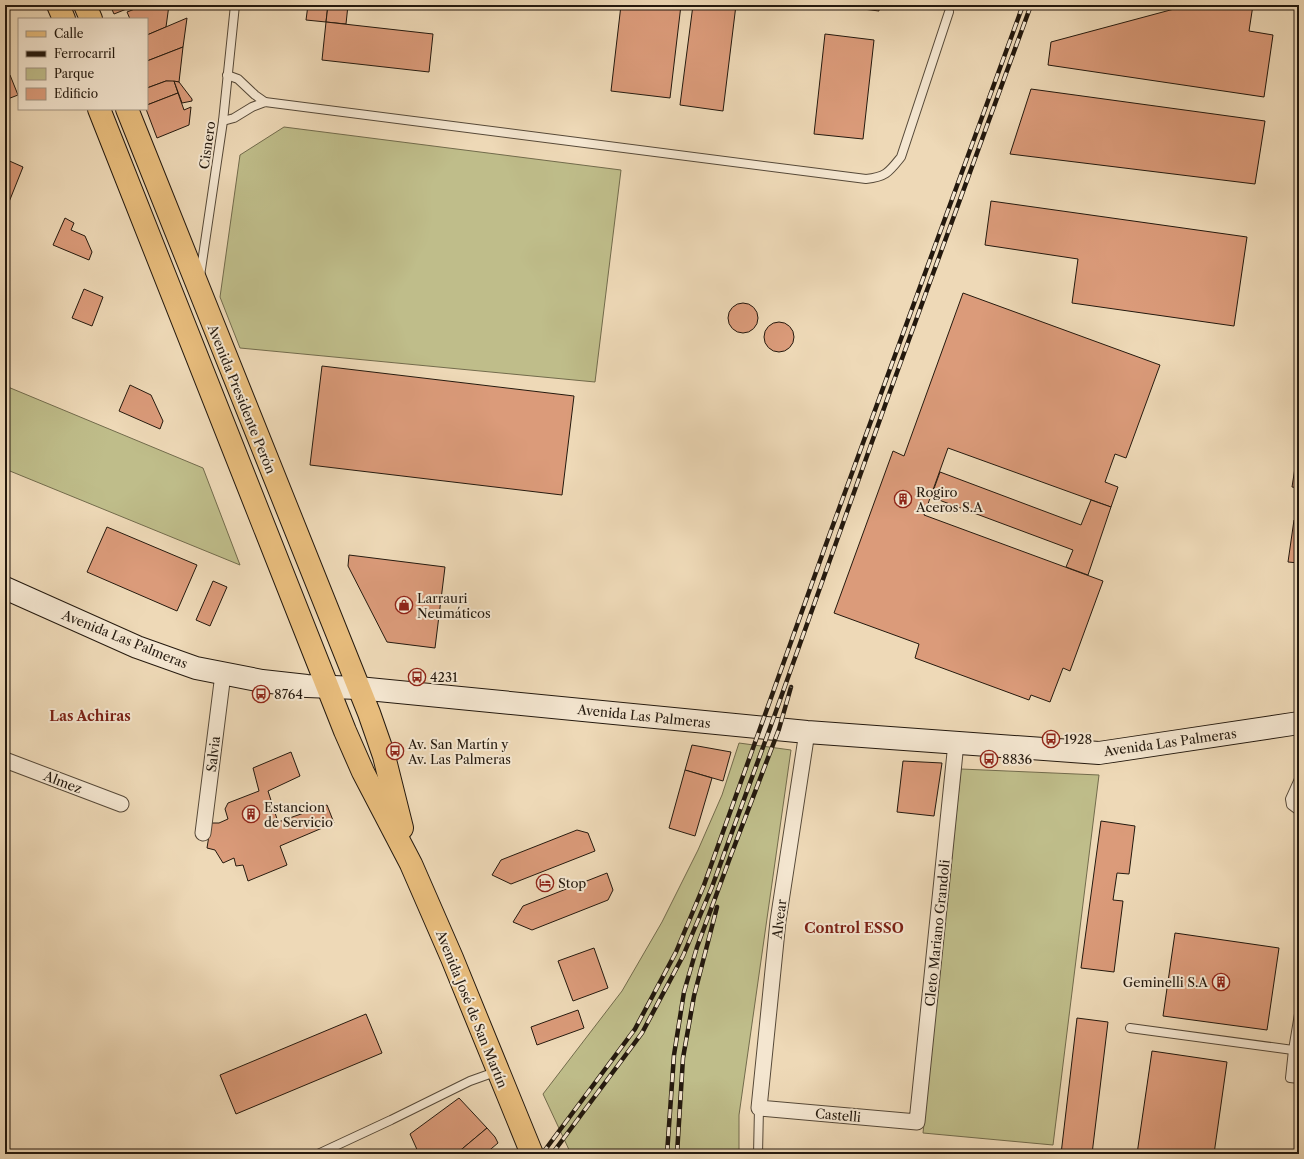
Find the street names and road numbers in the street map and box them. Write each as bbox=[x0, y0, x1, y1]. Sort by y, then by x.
street label: Cisnero bbox=[196, 120, 218, 170]
street label: Avenida Presidente Perón bbox=[204, 321, 279, 476]
street label: Avenida Las Palmeras bbox=[59, 606, 190, 672]
street label: Avenida Las Palmeras bbox=[576, 701, 712, 731]
street label: Avenida Las Palmeras bbox=[1102, 725, 1238, 759]
street label: Salvia bbox=[203, 735, 223, 773]
street label: Almez bbox=[41, 767, 85, 797]
street label: Cleto Mariano Grandoli bbox=[921, 859, 953, 1007]
street label: Alvear bbox=[769, 898, 789, 941]
street label: Avenida José de San Martín bbox=[433, 927, 511, 1090]
street label: Castelli bbox=[814, 1105, 862, 1125]

